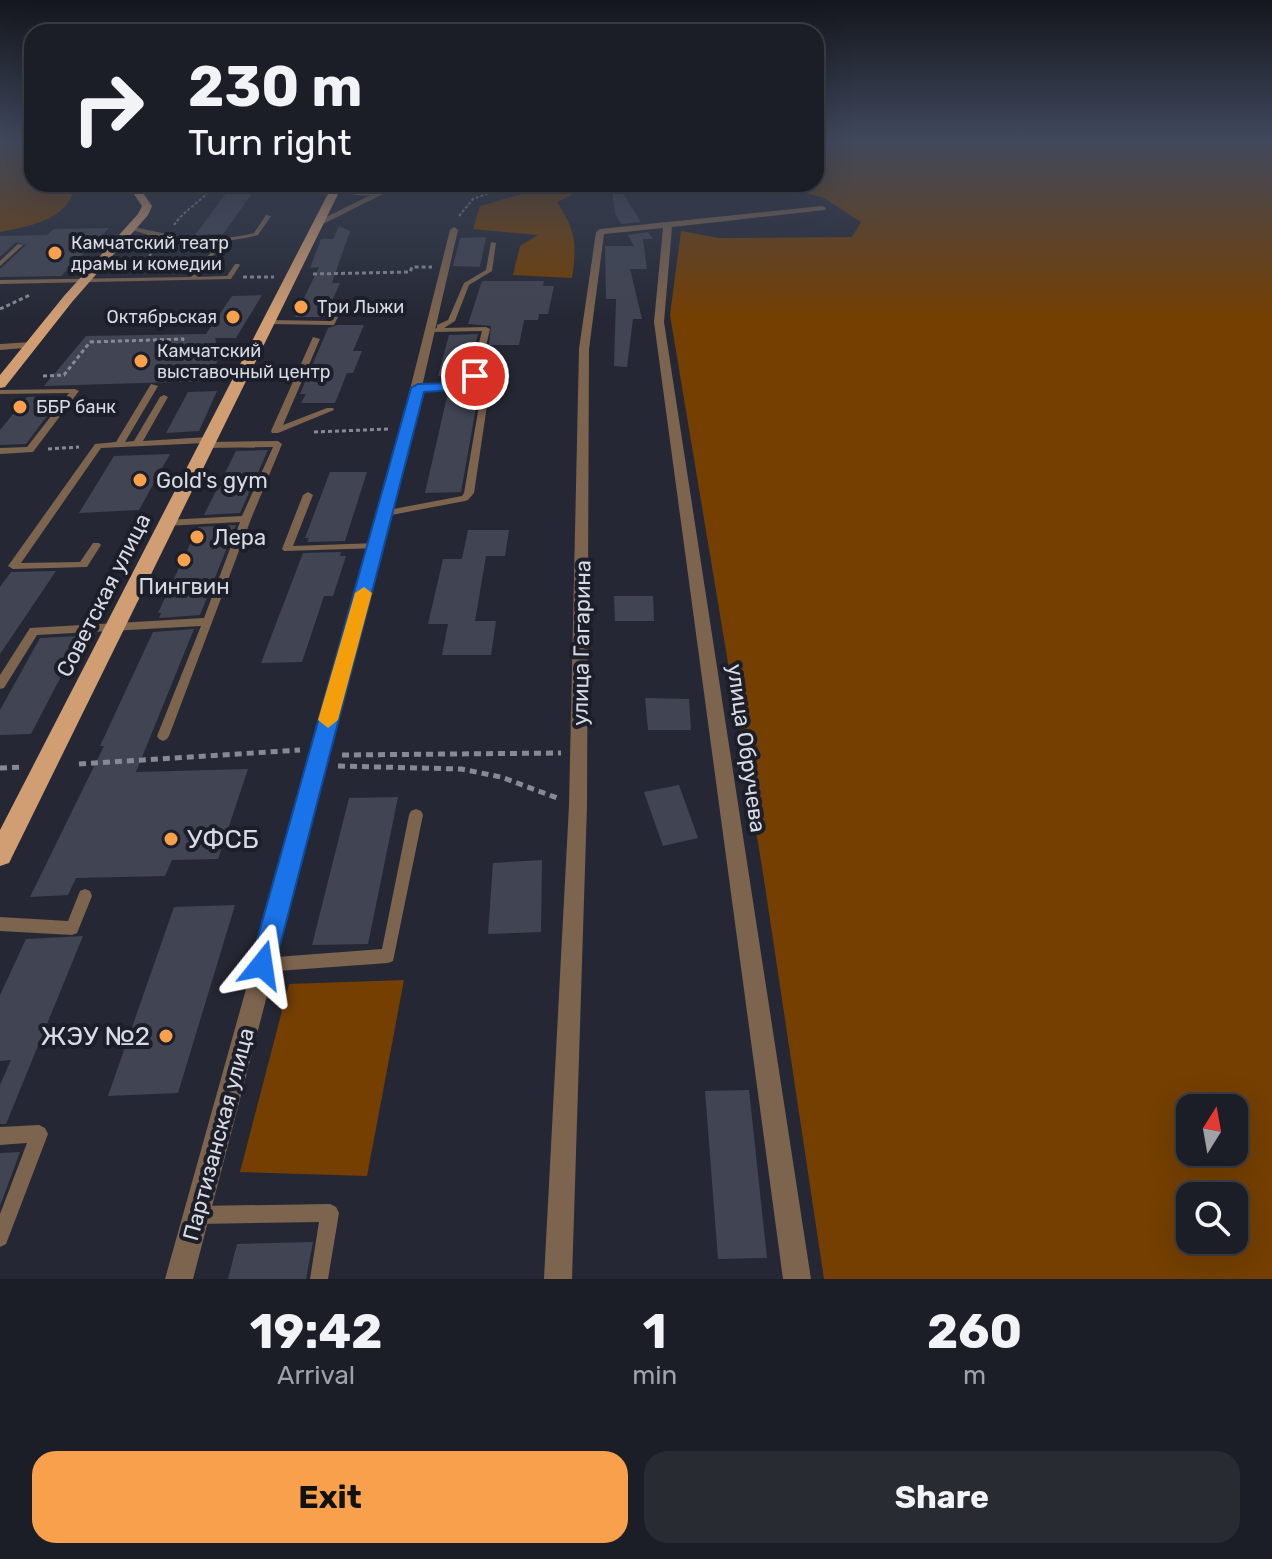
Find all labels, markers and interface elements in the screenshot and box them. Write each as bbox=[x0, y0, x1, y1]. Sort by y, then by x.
text: 230 m bbox=[188, 54, 363, 120]
icon: right bbox=[56, 56, 160, 160]
text: Turn right bbox=[188, 121, 352, 164]
place label: Камчатский театр драмы и комедии bbox=[71, 232, 229, 275]
marker: Камчатский театр драмы и комедии bbox=[46, 244, 64, 262]
place label: Три Лыжи bbox=[317, 296, 404, 318]
marker: Три Лыжи bbox=[292, 298, 310, 316]
place label: Октябрьская bbox=[107, 306, 217, 328]
marker: Октябрьская bbox=[224, 308, 242, 326]
place label: Камчатский выставочный центр bbox=[157, 340, 330, 383]
pin bbox=[441, 342, 509, 410]
marker: Камчатский выставочный центр bbox=[132, 352, 150, 370]
icon: arrive bbox=[453, 354, 497, 398]
place label: ББР банк bbox=[36, 396, 116, 418]
marker: ББР банк bbox=[11, 398, 29, 416]
place label: Gold's gym bbox=[156, 467, 268, 494]
marker: Gold's gym bbox=[131, 471, 149, 489]
street label: Советская улица bbox=[51, 509, 156, 682]
place label: Лера bbox=[213, 524, 266, 551]
marker: Лера bbox=[188, 528, 206, 546]
marker: Пингвин bbox=[175, 551, 193, 569]
street label: улица Гагарина bbox=[567, 560, 596, 726]
place label: Пингвин bbox=[138, 573, 230, 600]
street label: улица Обручева bbox=[721, 662, 772, 834]
place label: УФСБ bbox=[187, 824, 259, 855]
marker: УФСБ bbox=[162, 830, 180, 848]
position arrow bbox=[220, 923, 304, 1007]
place label: ЖЭУ №2 bbox=[41, 1021, 150, 1052]
street label: Партизанская улица bbox=[177, 1025, 260, 1243]
marker: ЖЭУ №2 bbox=[157, 1027, 175, 1045]
north arrow bbox=[1176, 1094, 1248, 1166]
map controls bbox=[1176, 1094, 1248, 1254]
button: search bbox=[1176, 1182, 1248, 1254]
text: 19:42 bbox=[250, 1303, 382, 1360]
text: 1 bbox=[643, 1303, 667, 1360]
text: 260 bbox=[927, 1303, 1022, 1360]
text: Arrival bbox=[277, 1360, 355, 1391]
text: min bbox=[632, 1360, 677, 1391]
text: m bbox=[963, 1360, 986, 1391]
button: Exit bbox=[32, 1451, 628, 1543]
button: Share bbox=[644, 1451, 1240, 1543]

